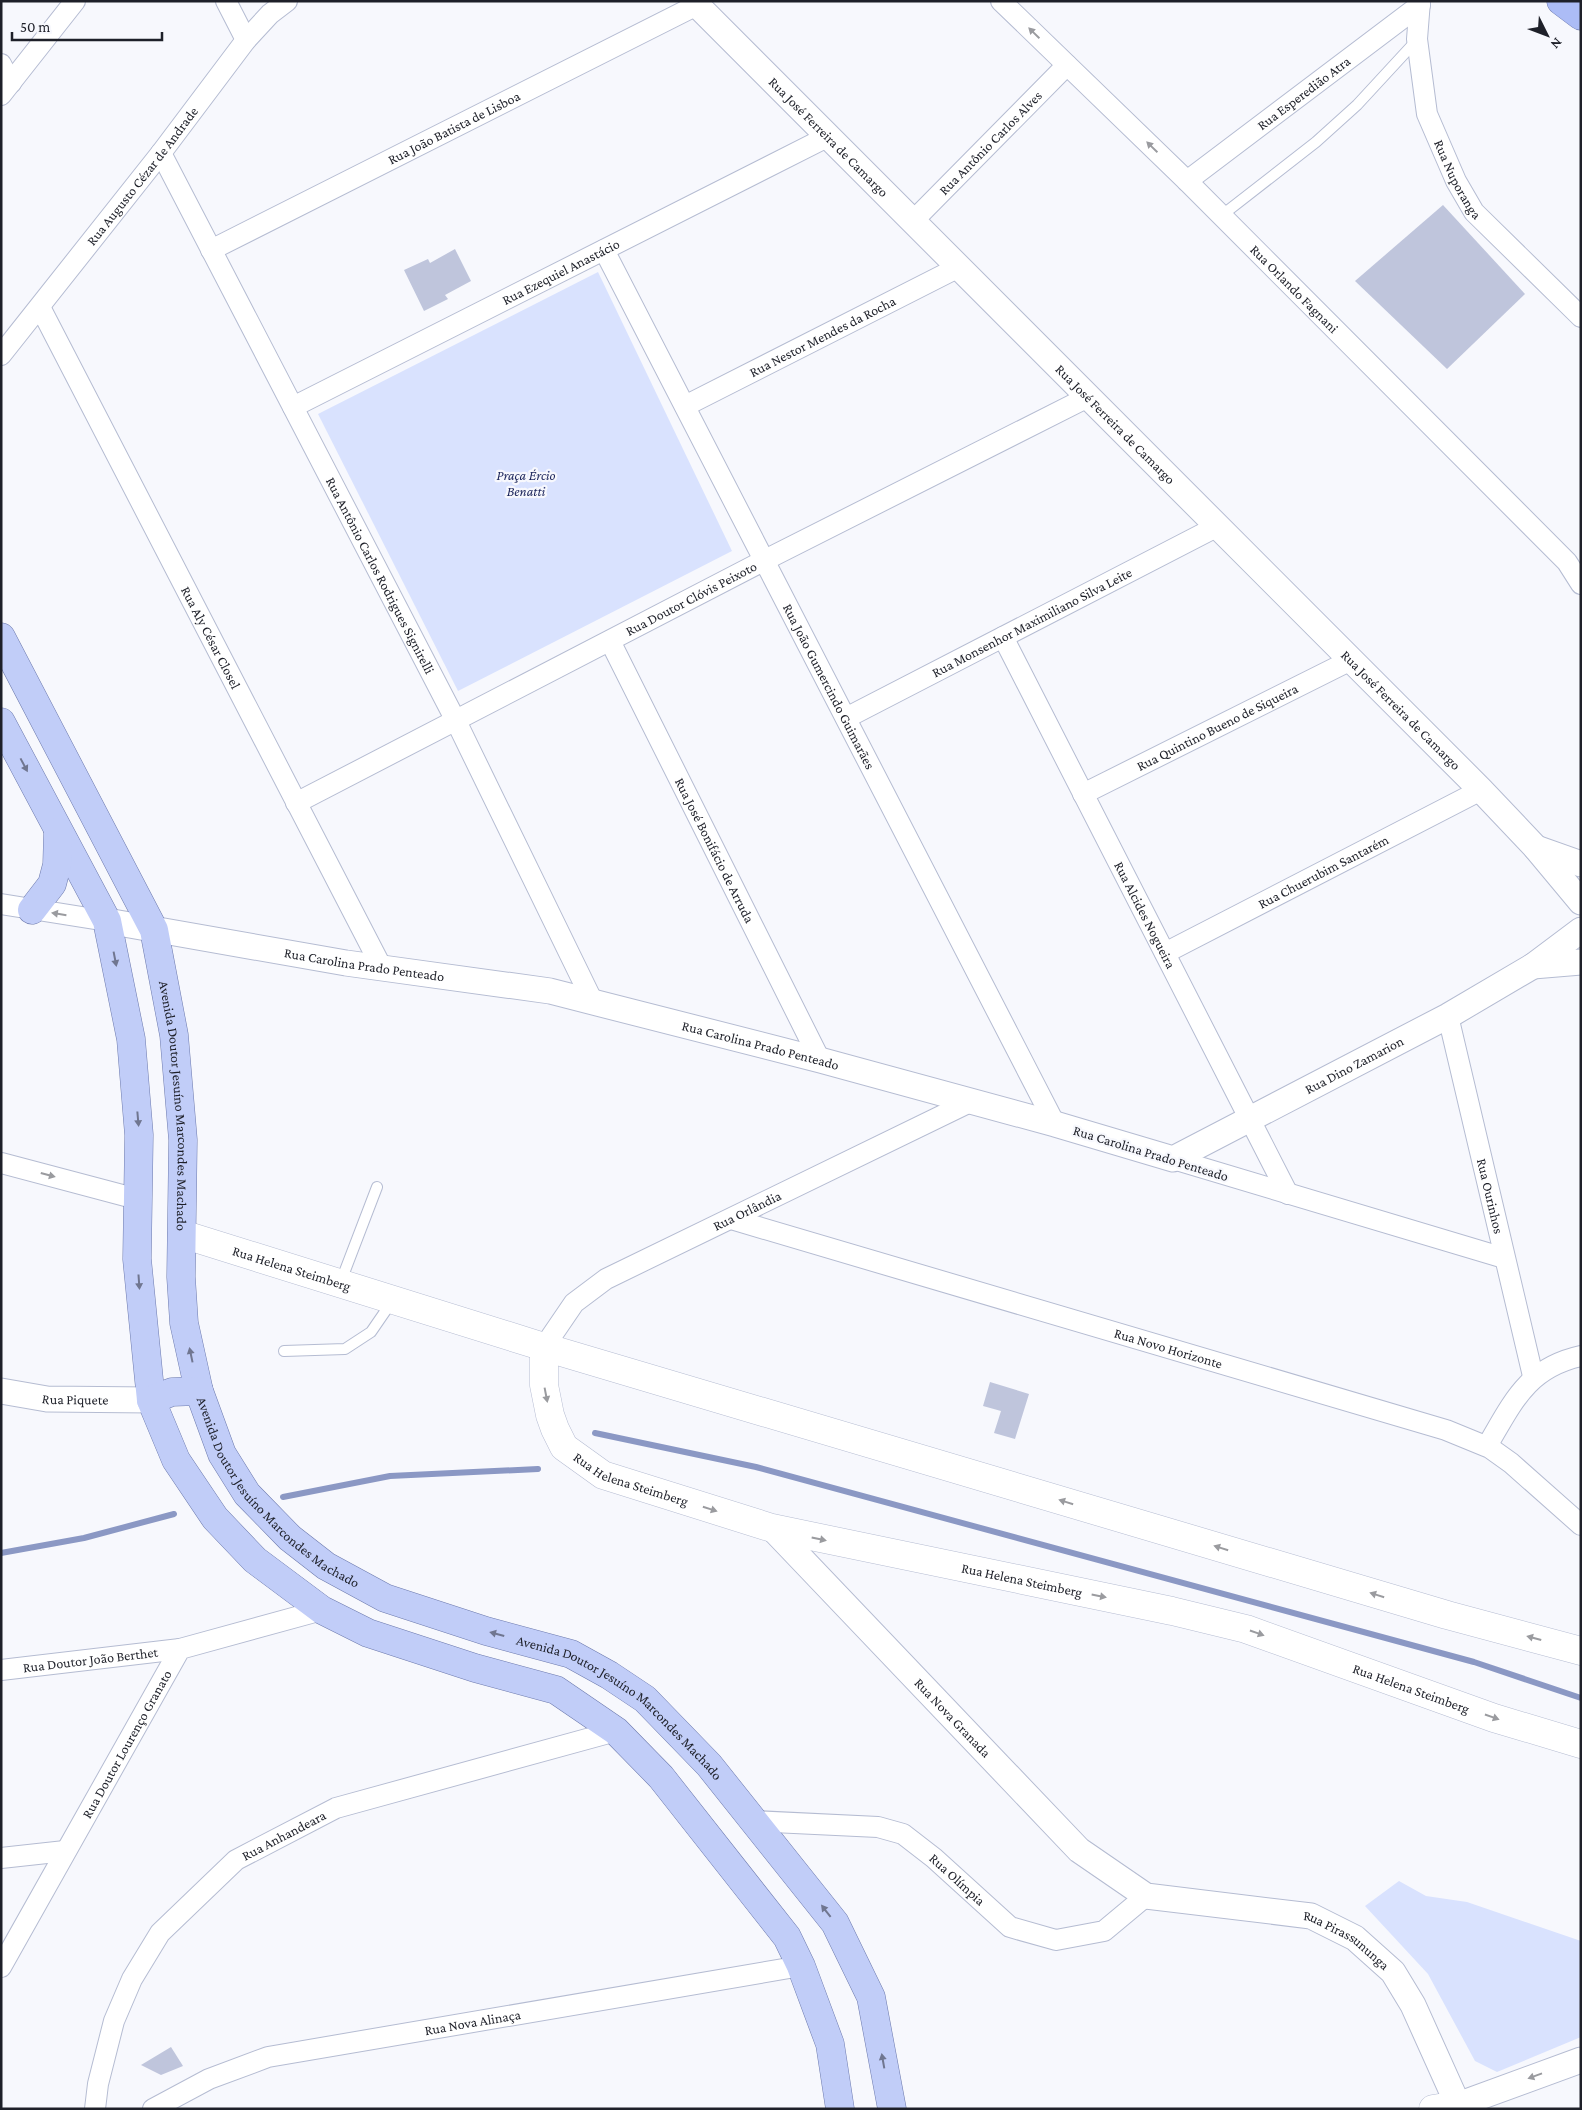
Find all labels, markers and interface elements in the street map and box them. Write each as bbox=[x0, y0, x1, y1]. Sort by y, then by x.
scale bar bbox=[12, 10, 162, 42]
north arrow bbox=[1522, 10, 1572, 60]
text: 50 m bbox=[20, 19, 50, 35]
one-way arrow bbox=[1028, 27, 1040, 39]
text: N bbox=[1547, 35, 1566, 53]
street label: Rua Esperedião Atra bbox=[1254, 52, 1354, 133]
street label: Rua José Ferreira de Camargo bbox=[766, 74, 892, 200]
street label: Rua João Batista de Lisboa bbox=[385, 87, 523, 168]
street label: Rua Antônio Carlos Alves bbox=[935, 87, 1045, 198]
street label: Rua Augusto Cézar de Andrade bbox=[83, 103, 201, 248]
street label: Rua Nuporanga bbox=[1431, 137, 1485, 223]
one-way arrow bbox=[1146, 141, 1158, 153]
street label: Rua Ezequiel Anastácio bbox=[499, 235, 622, 308]
street label: Rua Orlando Fagnani bbox=[1247, 241, 1342, 336]
street label: Rua Nestor Mendes da Rocha bbox=[747, 292, 899, 380]
street label: Rua José Ferreira de Camargo bbox=[1052, 361, 1179, 487]
park label: Praça Ércio Benatti bbox=[496, 467, 556, 499]
street label: Rua Antônio Carlos Rodrigues Signirelli bbox=[323, 474, 438, 677]
street label: Rua Doutor Clóvis Peixoto bbox=[623, 558, 759, 639]
street label: Rua Monsenhor Maximiliano Silva Leite bbox=[929, 564, 1134, 680]
street label: Rua Aly César Closel bbox=[178, 584, 244, 692]
street label: Rua João Gumercindo Guimarães bbox=[780, 601, 879, 772]
street label: Rua José Ferreira de Camargo bbox=[1338, 647, 1464, 773]
street label: Rua Quintino Bueno de Siqueira bbox=[1134, 680, 1301, 774]
one-way arrow bbox=[20, 758, 28, 772]
street label: Rua José Bonifácio de Arruda bbox=[672, 775, 758, 926]
street label: Rua Chuerubim Santarém bbox=[1255, 831, 1391, 912]
street label: Rua Alcides Nogueira bbox=[1111, 858, 1179, 971]
one-way arrow bbox=[51, 910, 67, 918]
street label: Rua Carolina Prado Penteado bbox=[283, 944, 445, 984]
one-way arrow bbox=[111, 951, 119, 967]
street label: Avenida Doutor Jesuíno Marcondes Machado bbox=[156, 979, 191, 1231]
street label: Rua Carolina Prado Penteado bbox=[680, 1017, 841, 1073]
street label: Rua Dino Zamarion bbox=[1302, 1032, 1407, 1097]
one-way arrow bbox=[134, 1111, 142, 1127]
street label: Rua Carolina Prado Penteado bbox=[1071, 1122, 1231, 1184]
street label: Rua Ourinhos bbox=[1474, 1157, 1507, 1235]
one-way arrow bbox=[41, 1171, 56, 1179]
street label: Rua Orlândia bbox=[710, 1187, 784, 1234]
street label: Rua Helena Steimberg bbox=[231, 1242, 353, 1294]
one-way arrow bbox=[135, 1274, 143, 1290]
street label: Rua Novo Horizonte bbox=[1112, 1325, 1224, 1372]
one-way arrow bbox=[187, 1348, 195, 1363]
one-way arrow bbox=[542, 1388, 550, 1404]
street label: Rua Piquete bbox=[41, 1390, 109, 1408]
street label: Avenida Doutor Jesuíno Marcondes Machado bbox=[194, 1394, 362, 1591]
street label: Rua Helena Steimberg bbox=[571, 1449, 690, 1509]
one-way arrow bbox=[1058, 1497, 1073, 1505]
one-way arrow bbox=[702, 1505, 717, 1513]
one-way arrow bbox=[812, 1535, 828, 1543]
one-way arrow bbox=[1214, 1544, 1229, 1552]
street label: Rua Helena Steimberg bbox=[960, 1560, 1084, 1600]
one-way arrow bbox=[1369, 1590, 1384, 1598]
one-way arrow bbox=[1091, 1592, 1106, 1600]
one-way arrow bbox=[1250, 1629, 1265, 1637]
one-way arrow bbox=[489, 1630, 504, 1638]
street label: Avenida Doutor Jesuíno Marcondes Machado bbox=[515, 1632, 726, 1783]
one-way arrow bbox=[1526, 1634, 1541, 1642]
street label: Rua Doutor João Berthet bbox=[22, 1644, 159, 1675]
street label: Rua Helena Steimberg bbox=[1351, 1660, 1472, 1717]
street label: Rua Doutor Lourenço Granato bbox=[78, 1667, 175, 1821]
street label: Rua Nova Granada bbox=[911, 1675, 995, 1761]
one-way arrow bbox=[1485, 1713, 1500, 1721]
street label: Rua Anhandeara bbox=[239, 1806, 329, 1864]
street label: Rua Olímpia bbox=[926, 1850, 989, 1909]
one-way arrow bbox=[820, 1905, 831, 1918]
street label: Rua Pirassununga bbox=[1303, 1907, 1393, 1973]
street label: Rua Nova Alinaça bbox=[423, 2006, 522, 2038]
one-way arrow bbox=[879, 2052, 887, 2068]
one-way arrow bbox=[1527, 2072, 1542, 2080]

